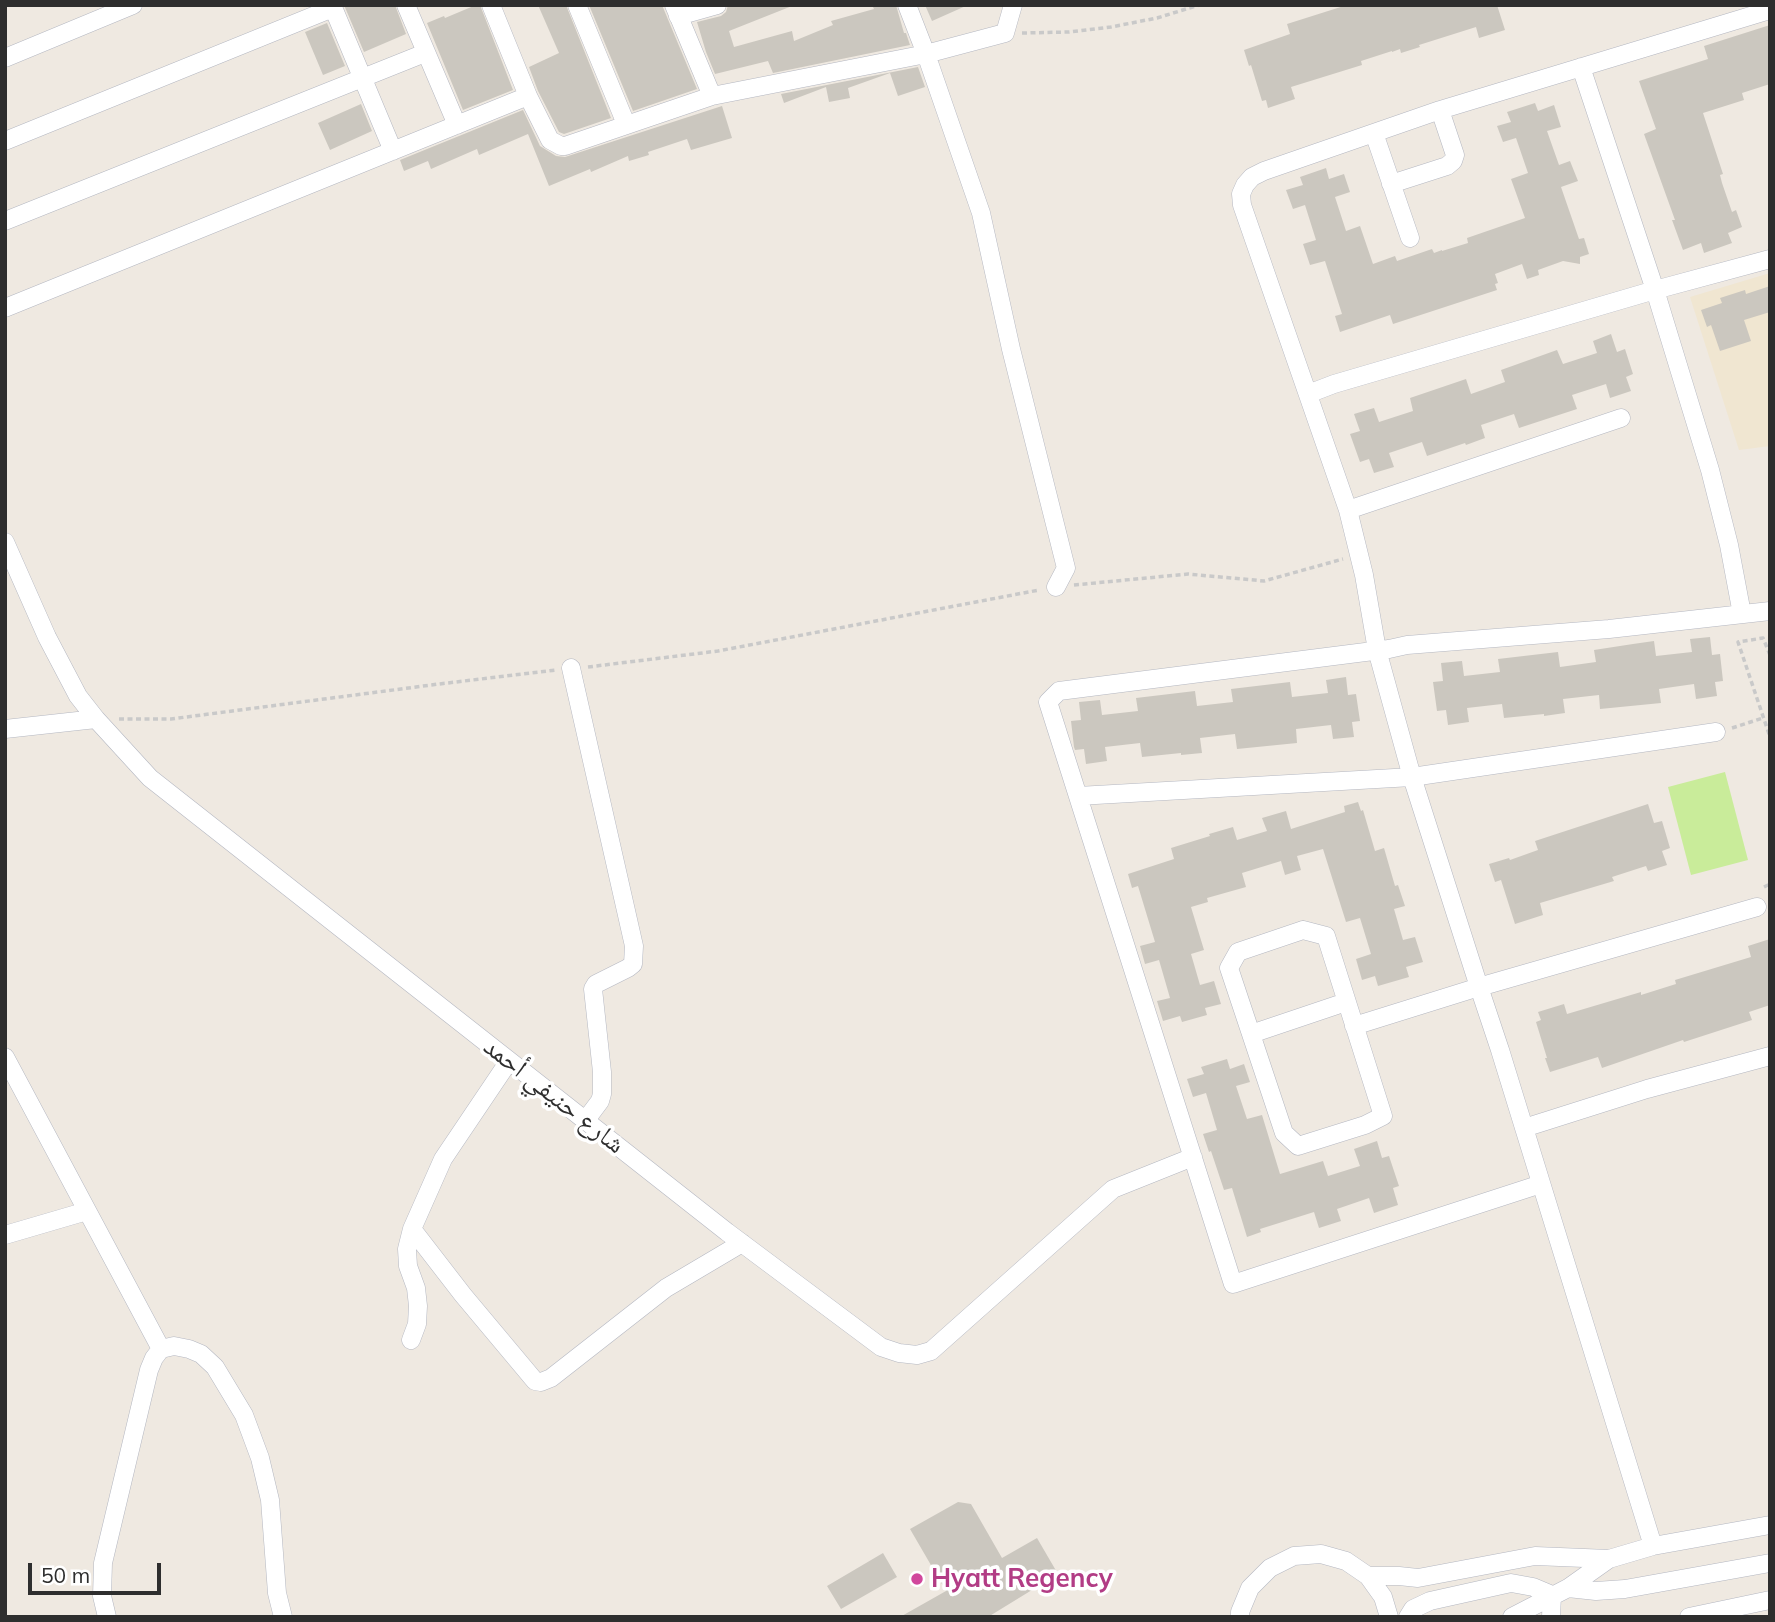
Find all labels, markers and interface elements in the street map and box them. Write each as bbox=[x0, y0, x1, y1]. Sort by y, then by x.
street label: شارع حنيفي أحمد bbox=[477, 1031, 631, 1161]
scale bar bbox=[32, 1548, 164, 1592]
text: 50 m bbox=[41, 1562, 90, 1588]
place label: Hyatt Regency bbox=[931, 1563, 1113, 1595]
marker: Hyatt Regency bbox=[909, 1571, 925, 1587]

